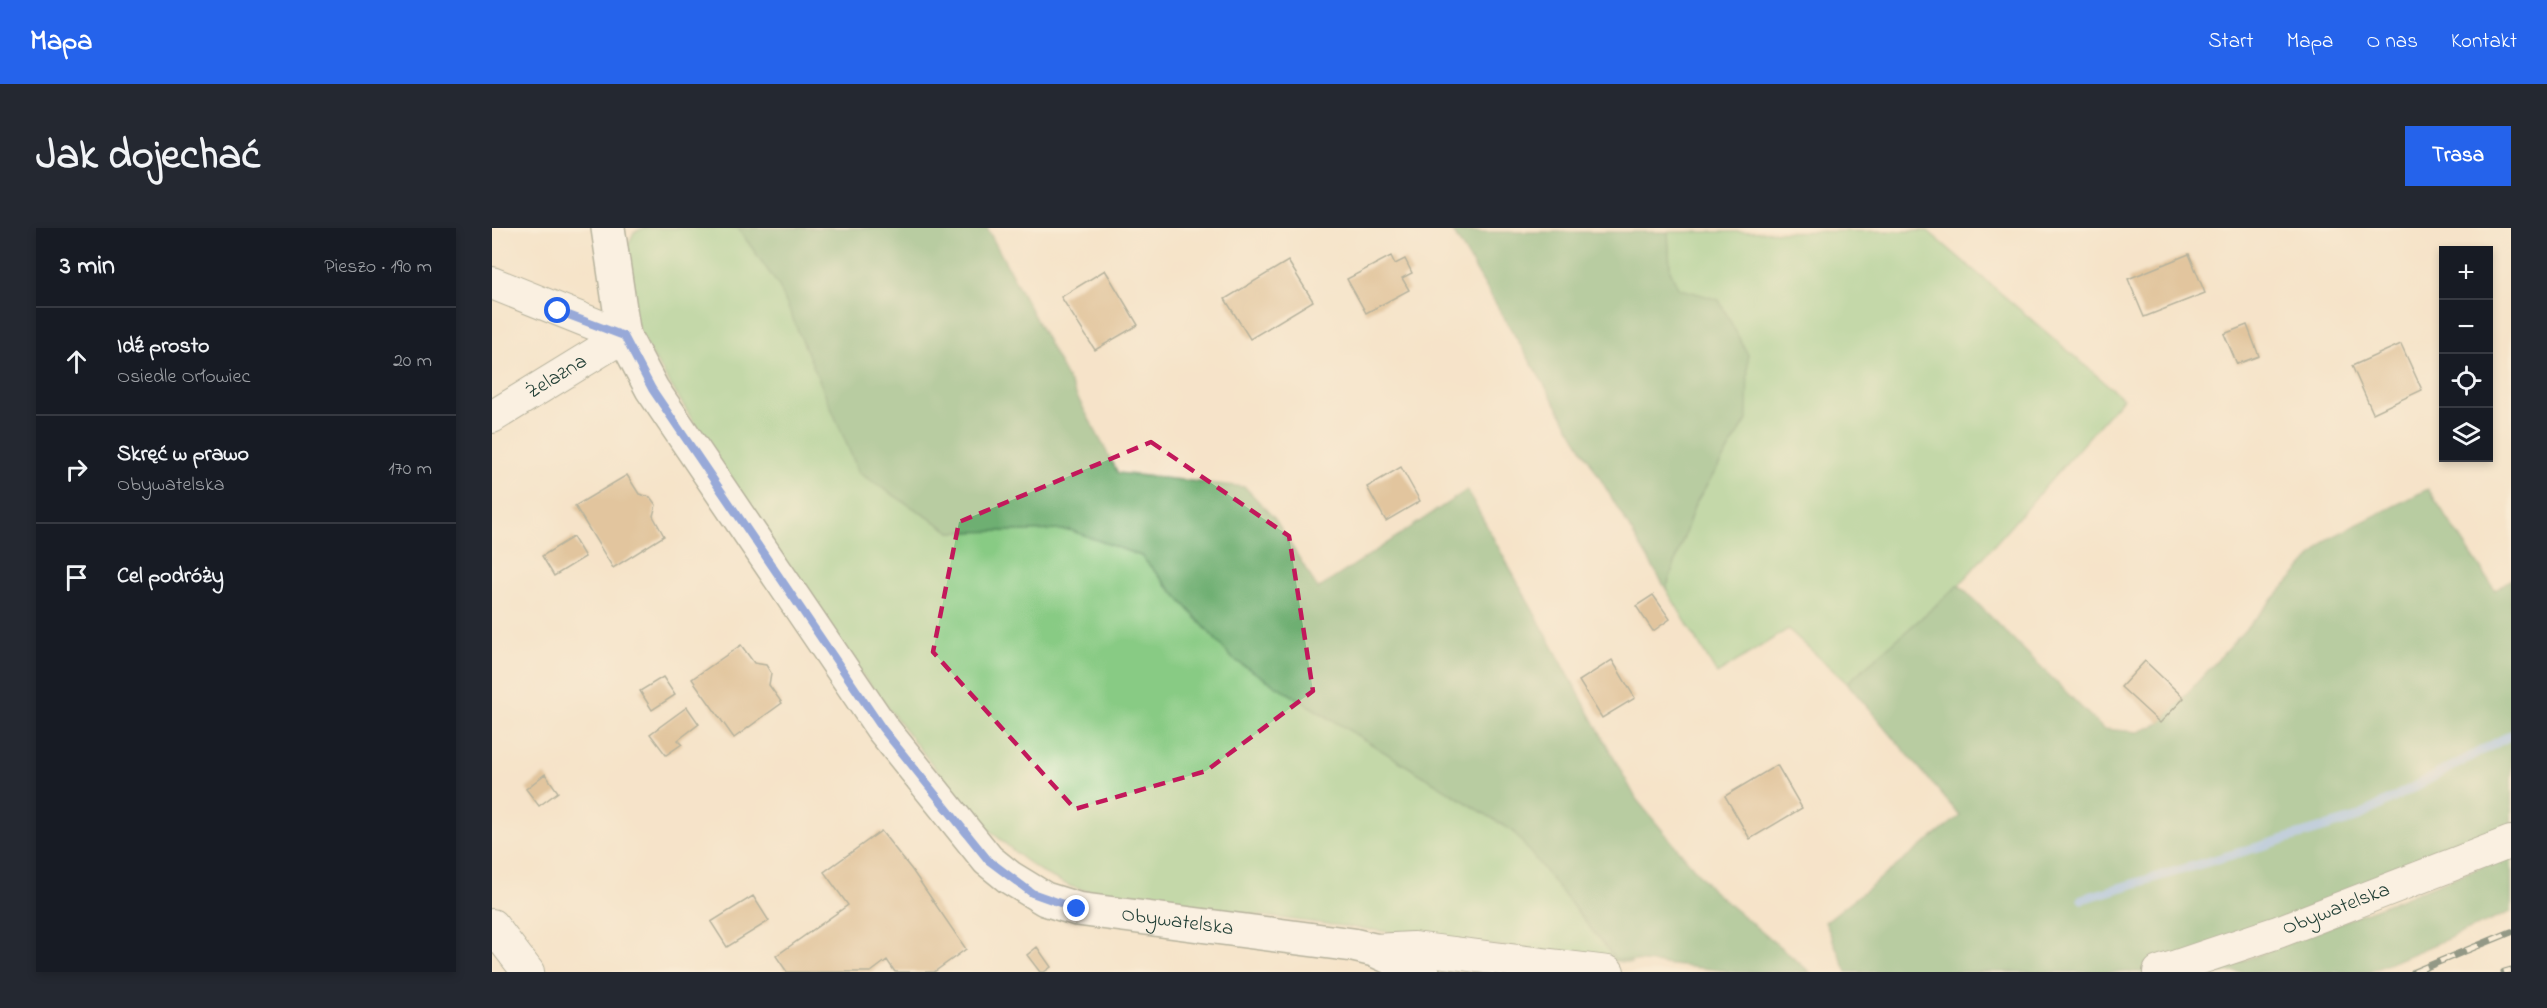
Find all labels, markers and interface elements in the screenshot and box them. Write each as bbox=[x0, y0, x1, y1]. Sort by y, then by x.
text: Mapa bbox=[30, 22, 92, 63]
text: Start bbox=[2208, 27, 2254, 57]
text: Mapa bbox=[2287, 27, 2333, 57]
text: O nas bbox=[2366, 27, 2418, 57]
text: Kontakt bbox=[2451, 27, 2517, 57]
text: Jak dojechać bbox=[36, 126, 260, 187]
button: Trasa bbox=[2405, 126, 2511, 186]
map controls bbox=[2439, 246, 2493, 462]
button: + bbox=[2439, 246, 2493, 300]
text: 3 min bbox=[60, 248, 115, 286]
text: Pieszo · 190 m bbox=[324, 253, 432, 282]
route start bbox=[544, 297, 570, 323]
button: − bbox=[2439, 300, 2493, 354]
text: Idź prosto bbox=[117, 331, 210, 363]
icon: ahead bbox=[60, 345, 93, 378]
text: 20 m bbox=[393, 347, 432, 376]
street label: Żelazna bbox=[520, 347, 593, 407]
button: locate bbox=[2439, 354, 2493, 408]
text: Osiedle Orłowiec bbox=[117, 363, 250, 392]
button: layers bbox=[2439, 408, 2493, 462]
text: Skręć w prawo bbox=[117, 439, 249, 471]
icon: right bbox=[60, 453, 93, 486]
text: 170 m bbox=[388, 455, 432, 484]
text: Obywatelska bbox=[117, 471, 225, 500]
icon: arrive bbox=[60, 561, 93, 594]
text: Cel podróży bbox=[117, 561, 224, 593]
street label: Obywatelska bbox=[2278, 875, 2394, 944]
route end bbox=[1063, 895, 1089, 921]
street label: Obywatelska bbox=[1119, 900, 1235, 944]

